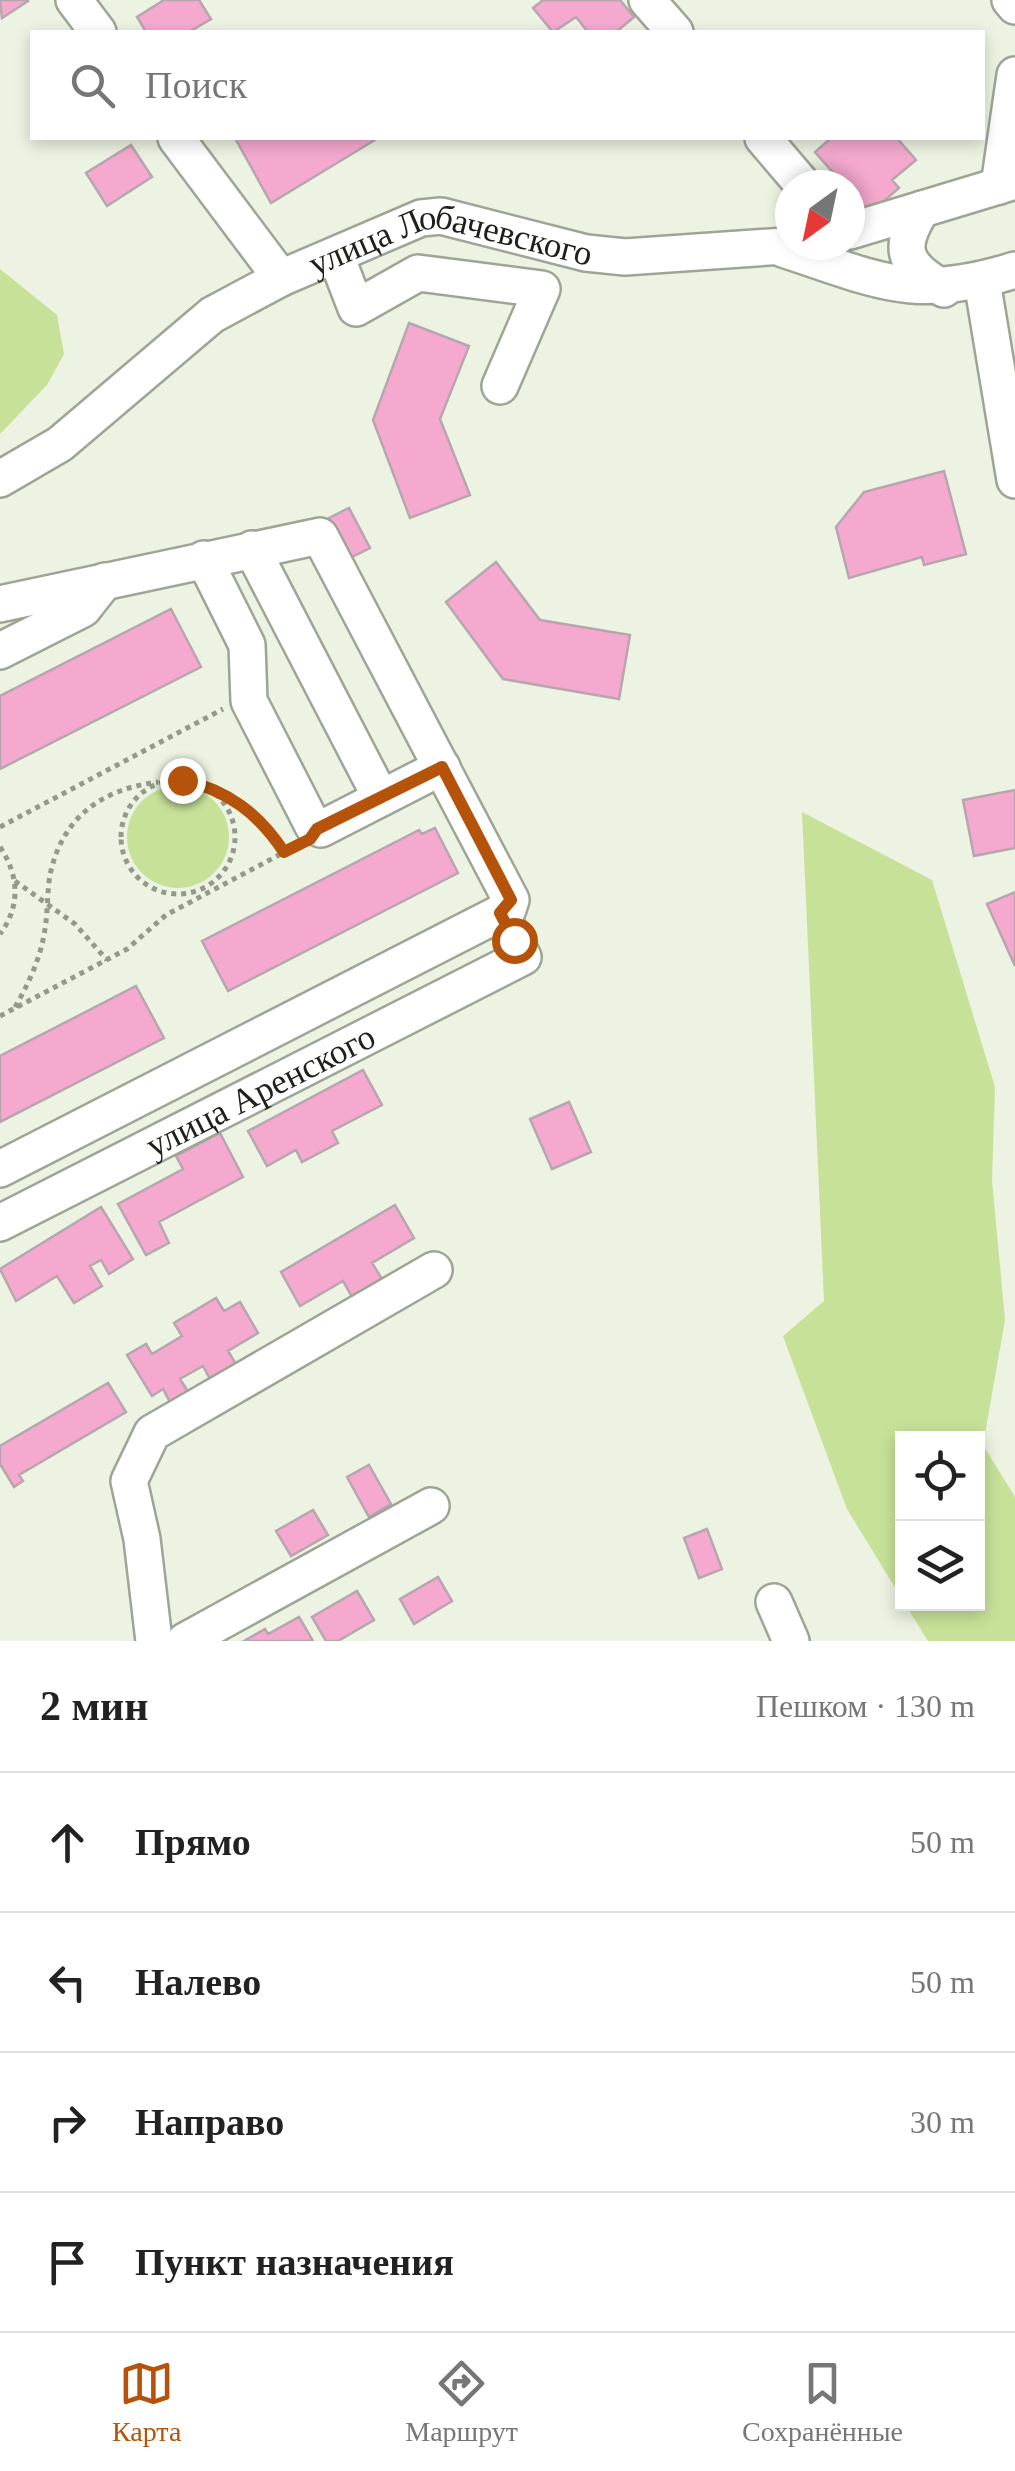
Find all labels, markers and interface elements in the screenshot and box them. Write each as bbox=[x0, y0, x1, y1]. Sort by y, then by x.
search box bbox=[30, 30, 985, 140]
icon: search bbox=[65, 58, 120, 113]
text: Поиск bbox=[145, 64, 247, 106]
north arrow bbox=[775, 170, 865, 260]
street label: улица Лобачевского bbox=[303, 196, 597, 284]
route end bbox=[160, 758, 206, 804]
route start bbox=[492, 918, 538, 964]
street label: улица Аренского bbox=[140, 1017, 381, 1165]
map controls bbox=[895, 1431, 985, 1611]
button: locate bbox=[895, 1431, 985, 1521]
button: layers bbox=[895, 1521, 985, 1611]
text: 2 мин bbox=[40, 1683, 149, 1729]
text: Пешком · 130 m bbox=[756, 1688, 975, 1724]
icon: ahead bbox=[40, 1815, 95, 1870]
text: Прямо bbox=[135, 1821, 251, 1863]
text: 50 m bbox=[910, 1824, 975, 1860]
icon: left bbox=[40, 1955, 95, 2010]
text: Налево bbox=[135, 1961, 261, 2003]
text: 50 m bbox=[910, 1964, 975, 2000]
icon: right bbox=[40, 2095, 95, 2150]
text: Направо bbox=[135, 2101, 284, 2143]
text: 30 m bbox=[910, 2104, 975, 2140]
icon: arrive bbox=[40, 2235, 95, 2290]
text: Пункт назначения bbox=[135, 2241, 454, 2283]
tab: Карта bbox=[112, 2356, 181, 2448]
tab: Маршрут bbox=[405, 2356, 518, 2448]
tab: Сохранённые bbox=[742, 2356, 903, 2448]

